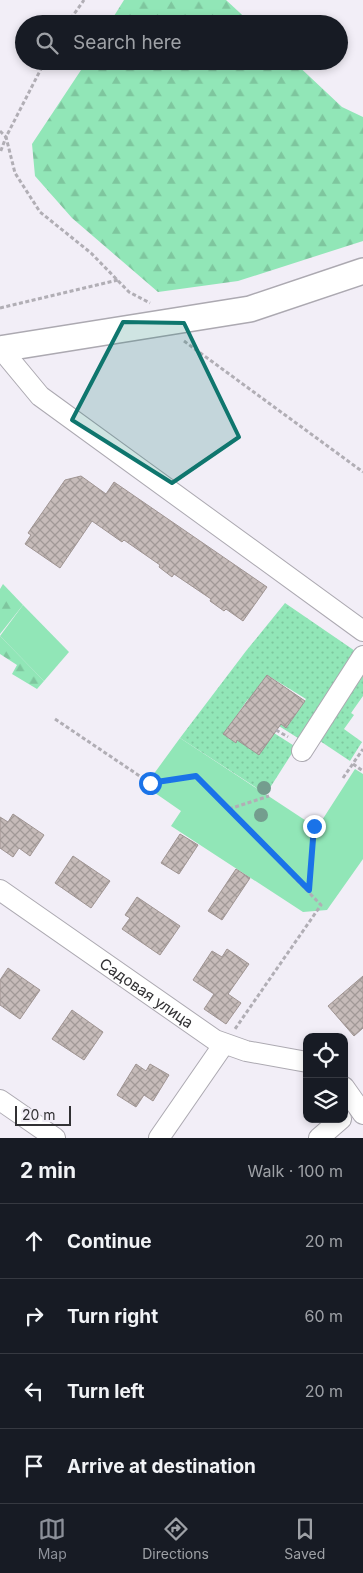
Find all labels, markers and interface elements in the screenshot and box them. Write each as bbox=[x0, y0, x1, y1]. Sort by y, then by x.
search box bbox=[15, 15, 348, 70]
icon: search bbox=[33, 29, 61, 57]
text: Search here bbox=[73, 31, 182, 54]
route start bbox=[139, 772, 162, 795]
route end bbox=[303, 815, 326, 838]
street label: Садовая улица bbox=[96, 953, 197, 1032]
map controls bbox=[303, 1033, 348, 1123]
button: locate bbox=[303, 1033, 348, 1078]
button: layers bbox=[303, 1078, 348, 1123]
scale bar bbox=[15, 1103, 71, 1126]
text: 20 m bbox=[22, 1106, 56, 1123]
text: 2 min bbox=[20, 1158, 76, 1183]
text: Walk · 100 m bbox=[248, 1161, 343, 1181]
icon: ahead bbox=[20, 1227, 48, 1255]
text: Continue bbox=[67, 1230, 152, 1253]
text: 20 m bbox=[305, 1231, 343, 1251]
icon: right bbox=[20, 1302, 48, 1330]
text: Turn right bbox=[67, 1305, 158, 1328]
text: 60 m bbox=[304, 1306, 343, 1326]
icon: left bbox=[20, 1377, 48, 1405]
text: Turn left bbox=[67, 1380, 145, 1403]
text: 20 m bbox=[305, 1381, 343, 1401]
icon: arrive bbox=[20, 1452, 48, 1480]
text: Arrive at destination bbox=[67, 1455, 256, 1478]
tab: Map bbox=[38, 1515, 67, 1562]
tab: Directions bbox=[142, 1515, 209, 1562]
tab: Saved bbox=[284, 1515, 325, 1562]

